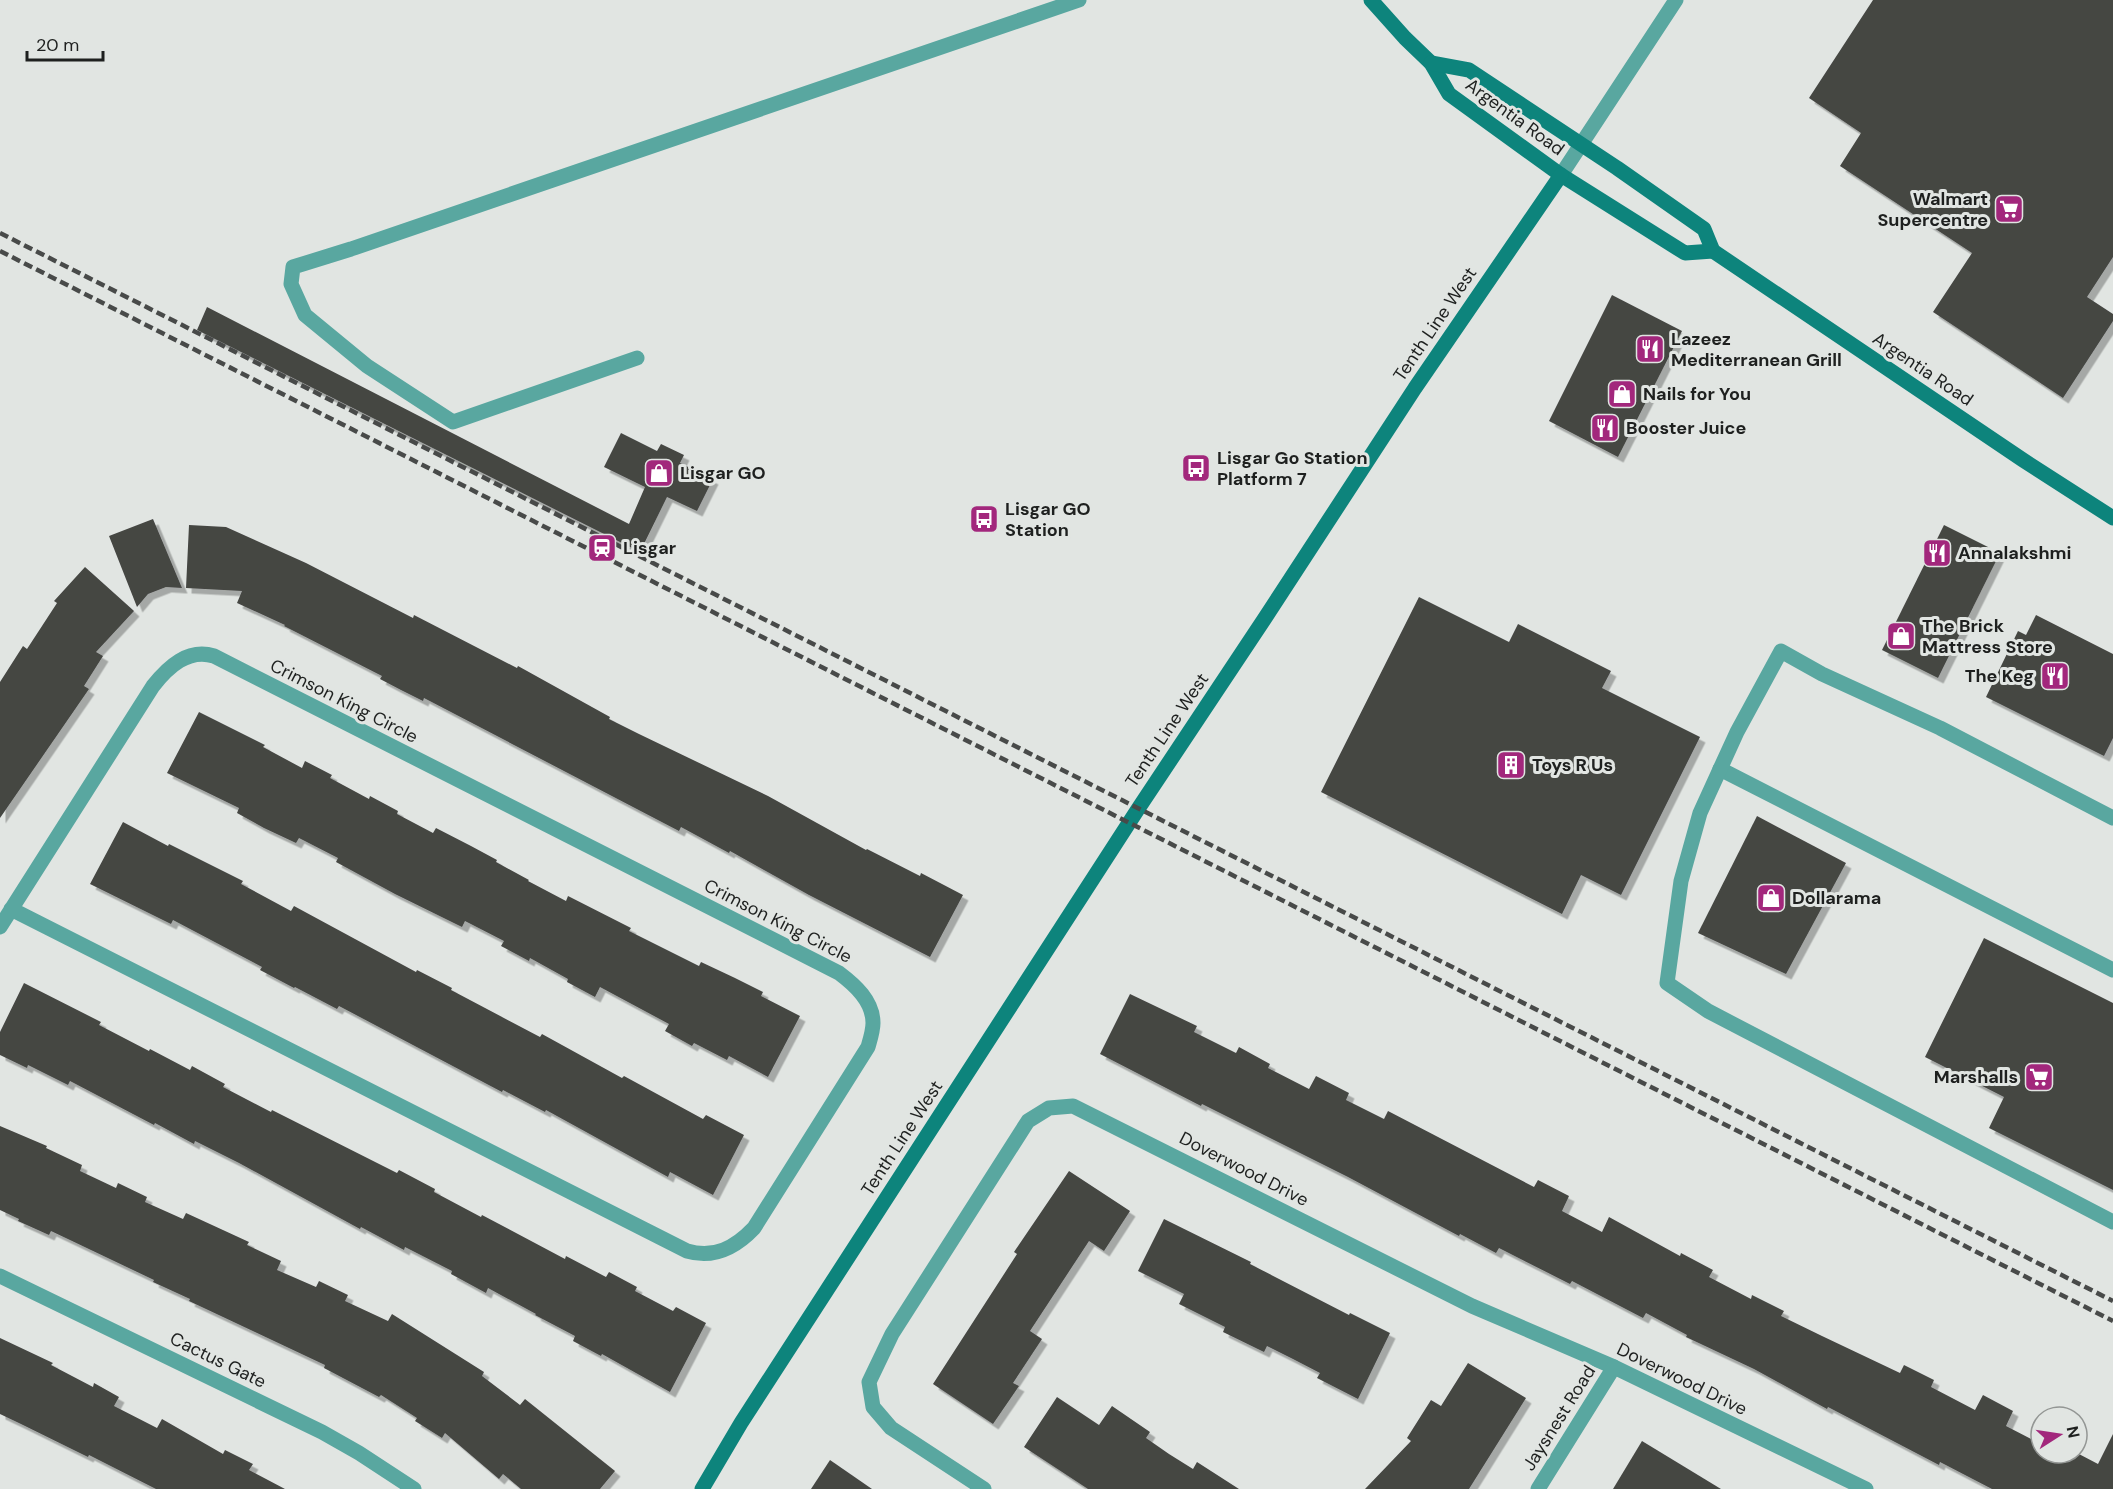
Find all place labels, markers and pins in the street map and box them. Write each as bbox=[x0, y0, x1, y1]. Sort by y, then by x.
place label: Walmart Supercentre bbox=[1877, 187, 1988, 232]
supermarket icon: Walmart Supercentre bbox=[1993, 193, 2025, 225]
place label: Lazeez Mediterranean Grill bbox=[1671, 327, 1842, 372]
restaurant icon: Lazeez Mediterranean Grill bbox=[1634, 333, 1666, 365]
shop icon: Nails for You bbox=[1606, 378, 1638, 410]
place label: Nails for You bbox=[1643, 382, 1751, 406]
restaurant icon: Booster Juice bbox=[1589, 412, 1621, 444]
place label: Booster Juice bbox=[1626, 416, 1746, 440]
place label: Lisgar Go Station Platform 7 bbox=[1217, 446, 1368, 491]
bus stop icon: Lisgar Go Station Platform 7 bbox=[1180, 452, 1212, 484]
shop icon: Lisgar GO bbox=[643, 457, 675, 489]
place label: Lisgar GO bbox=[680, 461, 766, 485]
place label: Lisgar GO Station bbox=[1005, 497, 1091, 542]
bus stop icon: Lisgar GO Station bbox=[968, 503, 1000, 535]
station icon: Lisgar bbox=[586, 532, 618, 564]
place label: Lisgar bbox=[623, 536, 676, 560]
restaurant icon: Annalakshmi bbox=[1921, 537, 1953, 569]
place label: Annalakshmi bbox=[1958, 541, 2071, 565]
place label: The Brick Mattress Store bbox=[1922, 614, 2053, 659]
shop icon: The Brick Mattress Store bbox=[1885, 620, 1917, 652]
restaurant icon: The Keg bbox=[2039, 660, 2071, 692]
place label: The Keg bbox=[1965, 664, 2034, 688]
building icon: Toys R Us bbox=[1495, 749, 1527, 781]
place label: Toys R Us bbox=[1532, 753, 1613, 777]
shop icon: Dollarama bbox=[1755, 882, 1787, 914]
place label: Dollarama bbox=[1792, 886, 1881, 910]
supermarket icon: Marshalls bbox=[2023, 1061, 2055, 1093]
place label: Marshalls bbox=[1934, 1065, 2018, 1089]

